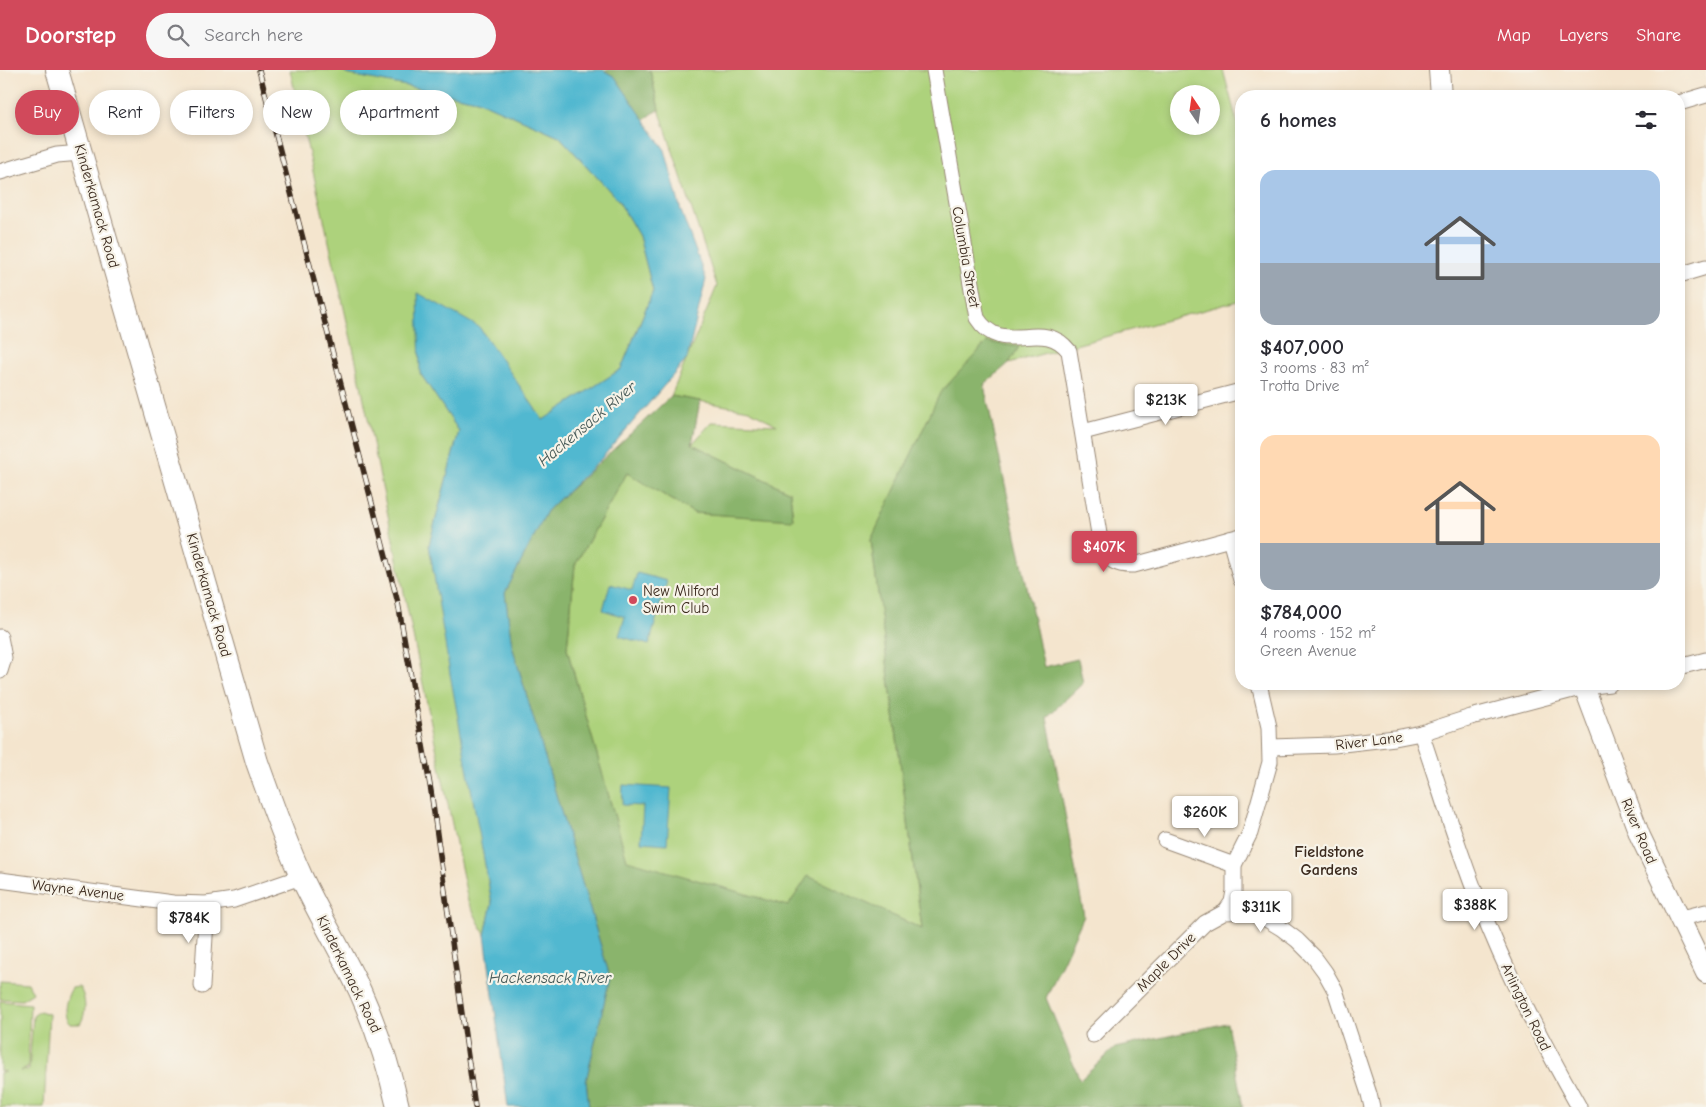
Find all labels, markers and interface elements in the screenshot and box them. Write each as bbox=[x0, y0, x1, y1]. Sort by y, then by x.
search box bbox=[146, 13, 496, 58]
text: Doorstep bbox=[25, 21, 116, 49]
icon: search bbox=[164, 21, 192, 49]
text: Search here bbox=[204, 24, 303, 46]
text: Map bbox=[1497, 25, 1531, 46]
text: Layers bbox=[1559, 25, 1608, 46]
text: Share bbox=[1636, 25, 1681, 46]
north arrow bbox=[1170, 85, 1220, 135]
map controls bbox=[1170, 85, 1220, 135]
chip: Buy bbox=[15, 90, 79, 135]
chip: Rent bbox=[89, 90, 160, 135]
chip: Filters bbox=[170, 90, 253, 135]
chip: New bbox=[263, 90, 330, 135]
chip: Apartment bbox=[340, 90, 457, 135]
icon: filters bbox=[1632, 106, 1660, 134]
text: 6 homes bbox=[1260, 108, 1336, 132]
street label: Kinderkamack Road bbox=[71, 142, 123, 270]
icon: home bbox=[1415, 203, 1505, 293]
street label: Columbia Street bbox=[948, 205, 984, 310]
text: $407,000 bbox=[1260, 335, 1344, 359]
text: 3 rooms · 83 m² bbox=[1260, 359, 1369, 377]
water label: Hackensack River bbox=[534, 377, 640, 470]
text: Trotta Drive bbox=[1260, 377, 1339, 395]
pin: $213K bbox=[1131, 384, 1201, 426]
text: $213K bbox=[1146, 391, 1186, 409]
icon: home bbox=[1415, 468, 1505, 558]
pin: $407K bbox=[1069, 530, 1139, 573]
street label: Kinderkamack Road bbox=[183, 531, 235, 659]
text: $407K bbox=[1083, 538, 1125, 556]
place label: New Milford Swim Club bbox=[643, 582, 719, 617]
marker: New Milford Swim Club bbox=[627, 594, 639, 606]
text: $784,000 bbox=[1260, 600, 1342, 624]
text: 4 rooms · 152 m² bbox=[1260, 624, 1375, 642]
text: Green Avenue bbox=[1260, 642, 1356, 660]
street label: River Lane bbox=[1334, 728, 1404, 754]
pin: $260K bbox=[1170, 796, 1240, 838]
street label: River Road bbox=[1617, 796, 1661, 866]
text: $260K bbox=[1183, 803, 1227, 821]
district label: Fieldstone Gardens bbox=[1294, 843, 1364, 879]
street label: Wayne Avenue bbox=[31, 875, 126, 905]
pin: $388K bbox=[1440, 888, 1510, 931]
pin: $311K bbox=[1226, 890, 1296, 933]
text: $388K bbox=[1454, 896, 1496, 914]
text: $311K bbox=[1241, 898, 1281, 916]
pin: $784K bbox=[154, 902, 224, 944]
text: $784K bbox=[168, 909, 210, 927]
street label: Kinderkamack Road bbox=[313, 912, 385, 1036]
street label: Maple Drive bbox=[1133, 928, 1200, 995]
street label: Arlington Road bbox=[1497, 960, 1555, 1054]
water label: Hackensack River bbox=[489, 969, 612, 987]

